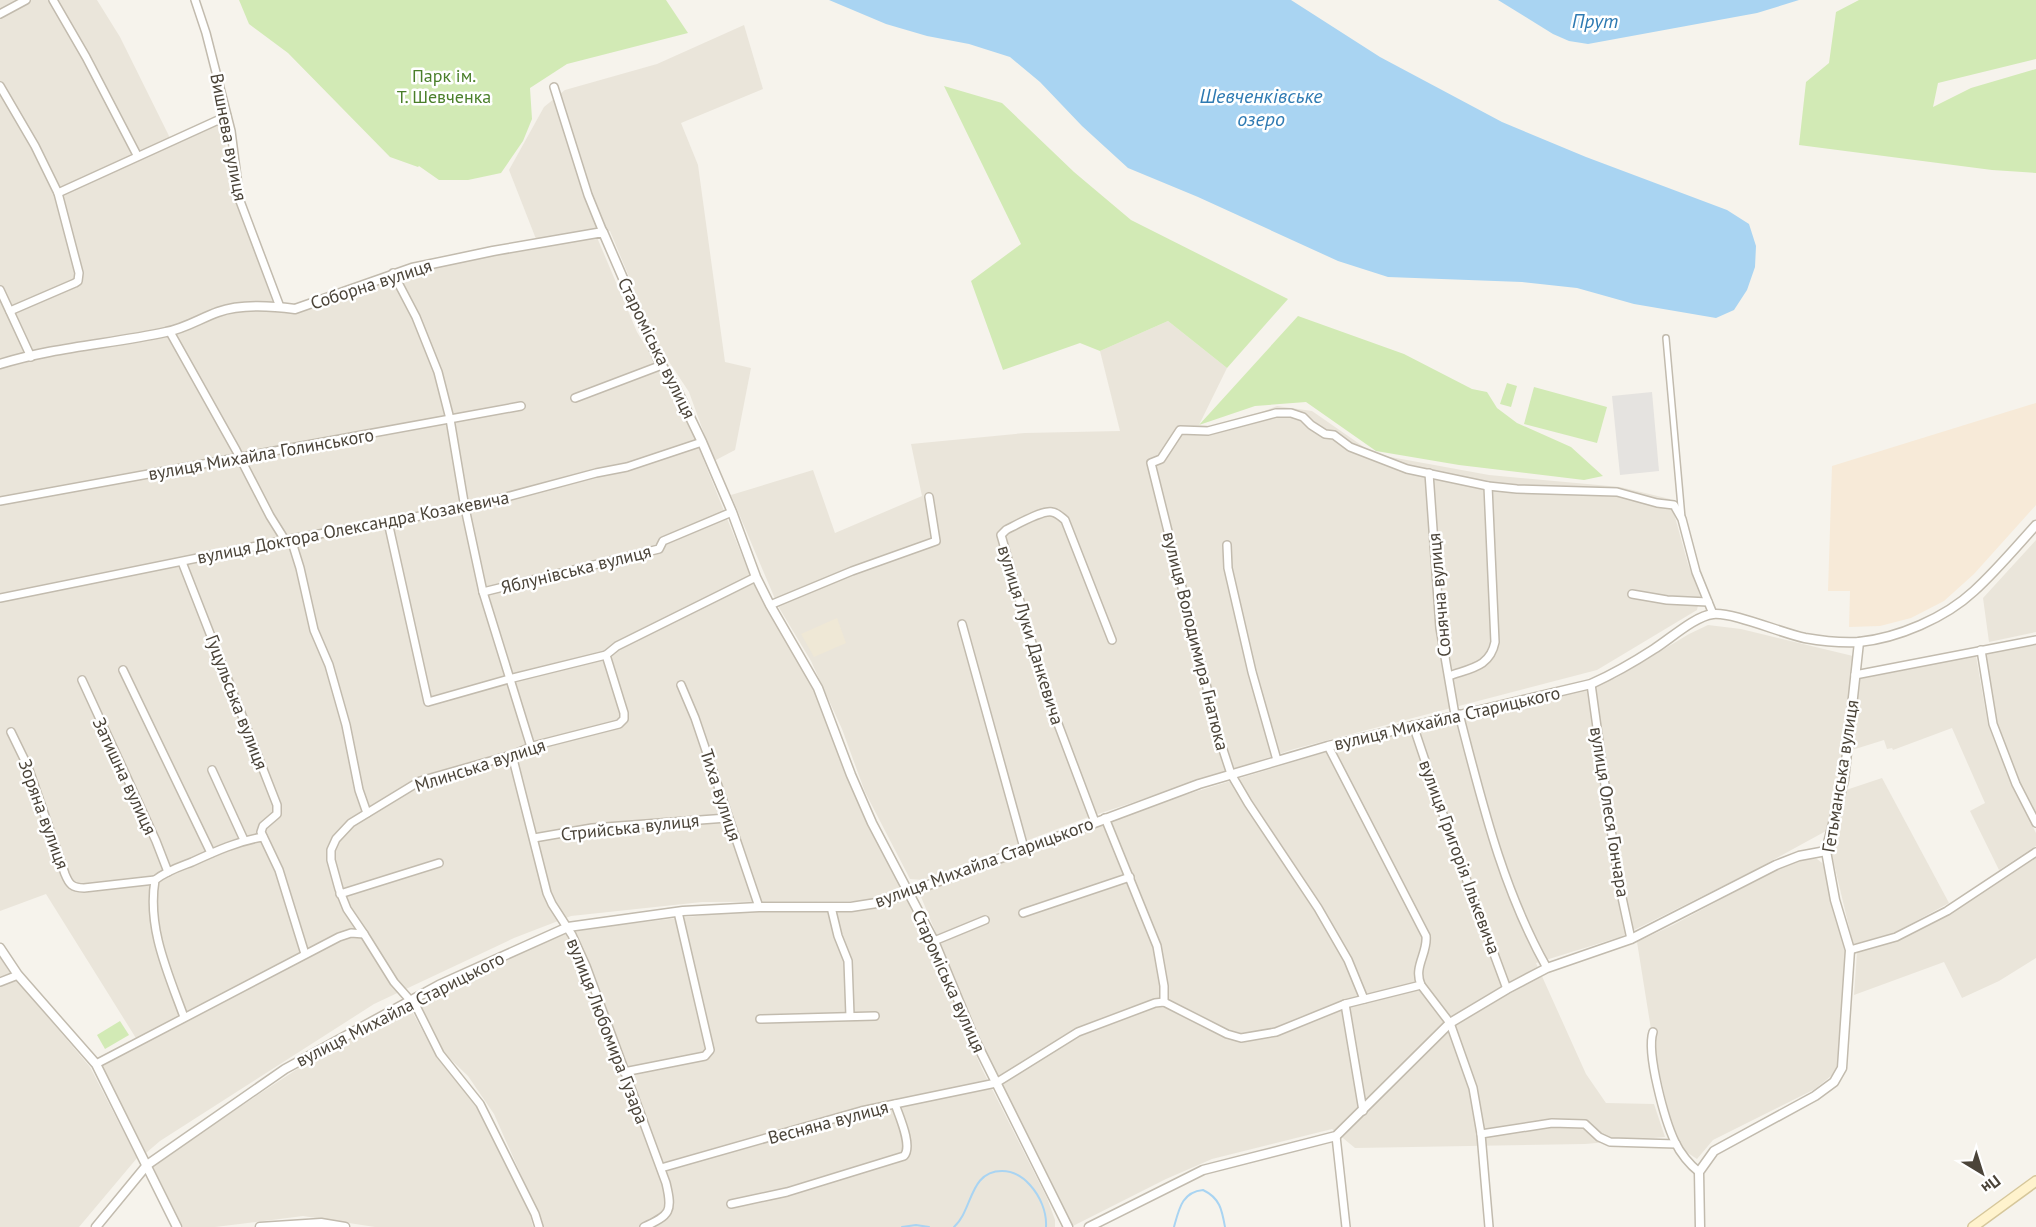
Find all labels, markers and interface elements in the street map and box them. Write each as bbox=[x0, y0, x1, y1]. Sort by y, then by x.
water label: Прут bbox=[1572, 8, 1618, 34]
park label: Парк ім. Т. Шевченка bbox=[397, 64, 491, 108]
street label: Вишнева вулиця bbox=[205, 71, 253, 203]
water label: Шевченківське озеро bbox=[1199, 83, 1323, 132]
street label: Соборна вулиця bbox=[307, 254, 435, 314]
street label: Староміська вулиця bbox=[613, 274, 701, 422]
street label: вулиця Михайла Голинського bbox=[146, 423, 376, 485]
street label: вулиця Доктора Олександра Козакевича bbox=[195, 485, 511, 569]
street label: вулиця Володимира Гнатюка bbox=[1158, 529, 1234, 753]
street label: Сонячна вулиця bbox=[1422, 532, 1456, 658]
street label: Яблунівська вулиця bbox=[499, 539, 653, 599]
street label: вулиця Луки Данкевича bbox=[993, 543, 1069, 727]
street label: Гуцульська вулиця bbox=[201, 631, 273, 773]
street label: вулиця Михайла Старицького bbox=[1332, 681, 1562, 755]
street label: Гетьманська вулиця bbox=[1817, 698, 1863, 854]
street label: Затишна вулиця bbox=[88, 714, 162, 838]
street label: вулиця Олеся Гончара bbox=[1585, 725, 1635, 899]
street label: Млинська вулиця bbox=[412, 733, 548, 797]
street label: Тиха вулиця bbox=[695, 746, 747, 844]
street label: Зоряна вулиця bbox=[13, 756, 75, 872]
street label: вулиця Григорія Ількевича bbox=[1414, 757, 1506, 957]
street label: Стрийська вулиця bbox=[560, 808, 700, 846]
street label: вулиця Михайла Старицького bbox=[871, 812, 1097, 912]
street label: Староміська вулиця bbox=[907, 906, 991, 1056]
street label: вулиця Любомира Гузара bbox=[562, 935, 654, 1127]
street label: вулиця Михайла Старицького bbox=[292, 946, 508, 1072]
street label: Весняна вулиця bbox=[765, 1095, 891, 1149]
north arrow bbox=[1952, 1143, 2012, 1203]
text: Пн bbox=[1978, 1171, 2005, 1198]

